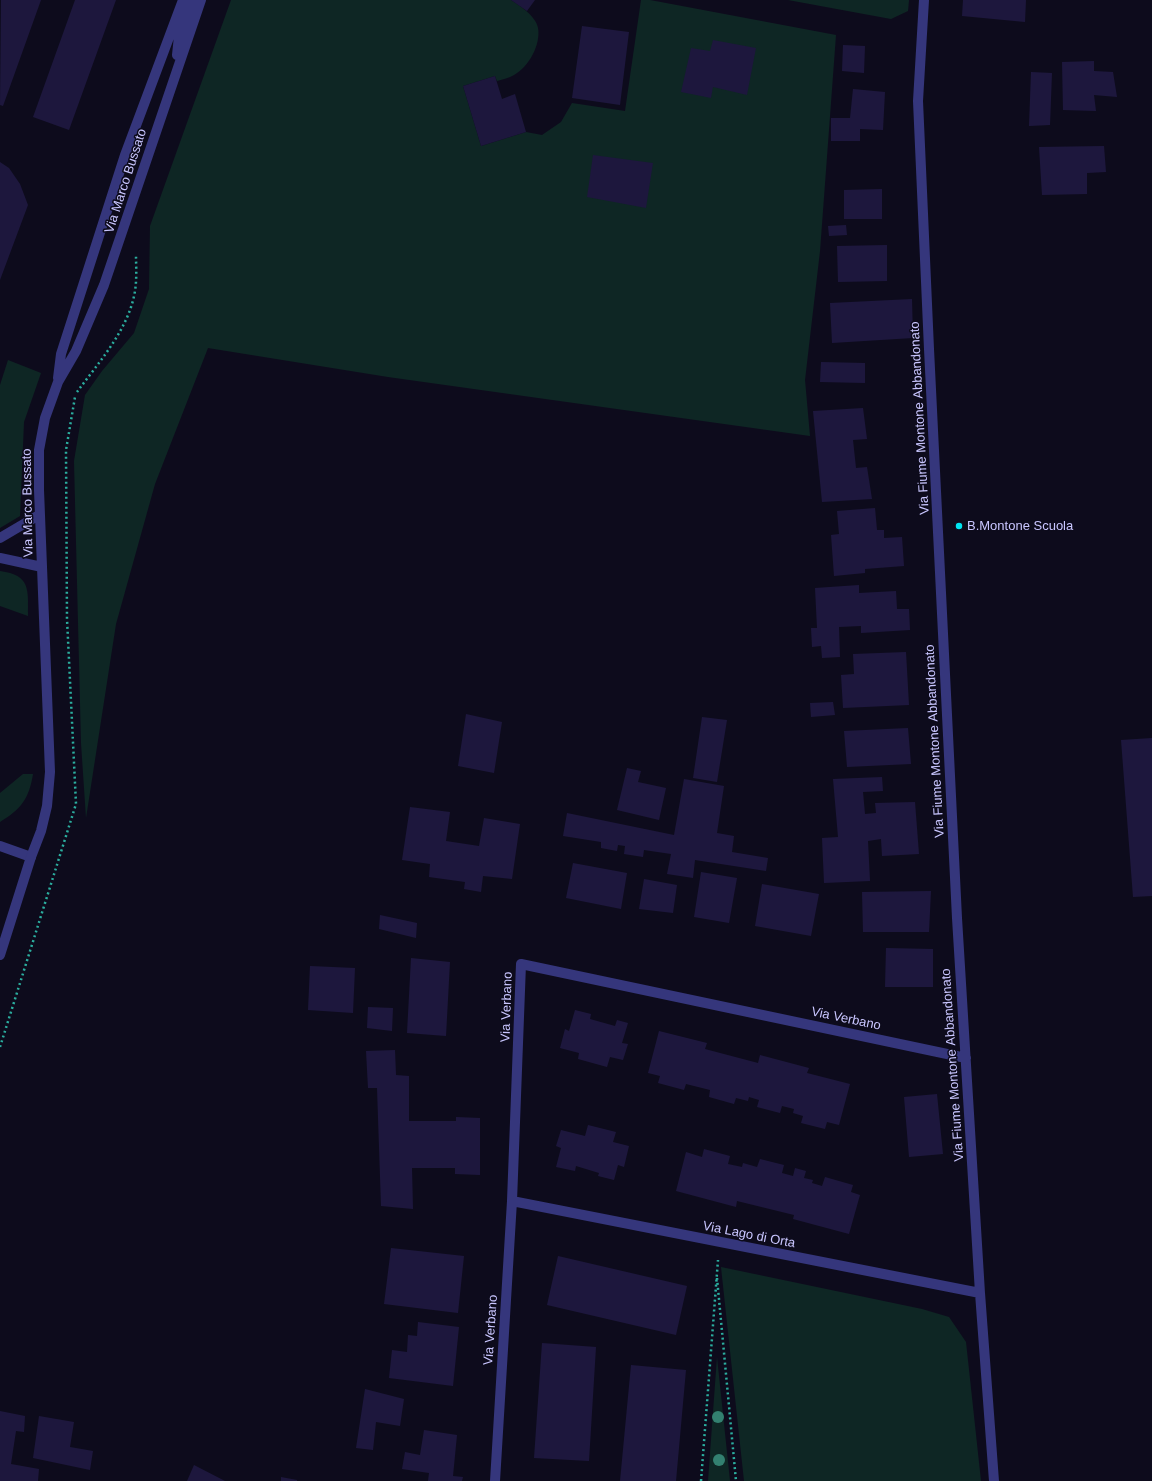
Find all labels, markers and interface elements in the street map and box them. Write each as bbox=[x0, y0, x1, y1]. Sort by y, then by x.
street label: Via Marco Bussato bbox=[102, 127, 150, 235]
street label: Via Fiume Montone Abbandonato bbox=[907, 321, 933, 515]
street label: Via Marco Bussato bbox=[19, 448, 37, 558]
place label: B.Montone Scuola bbox=[967, 518, 1073, 534]
marker: B.Montone Scuola bbox=[954, 521, 964, 531]
street label: Via Fiume Montone Abbandonato bbox=[922, 644, 948, 838]
street label: Via Fiume Montone Abbandonato bbox=[938, 968, 968, 1162]
street label: Via Verbano bbox=[498, 971, 516, 1043]
street label: Via Verbano bbox=[810, 1004, 882, 1034]
street label: Via Lago di Orta bbox=[702, 1218, 796, 1252]
street label: Via Verbano bbox=[481, 1294, 501, 1366]

